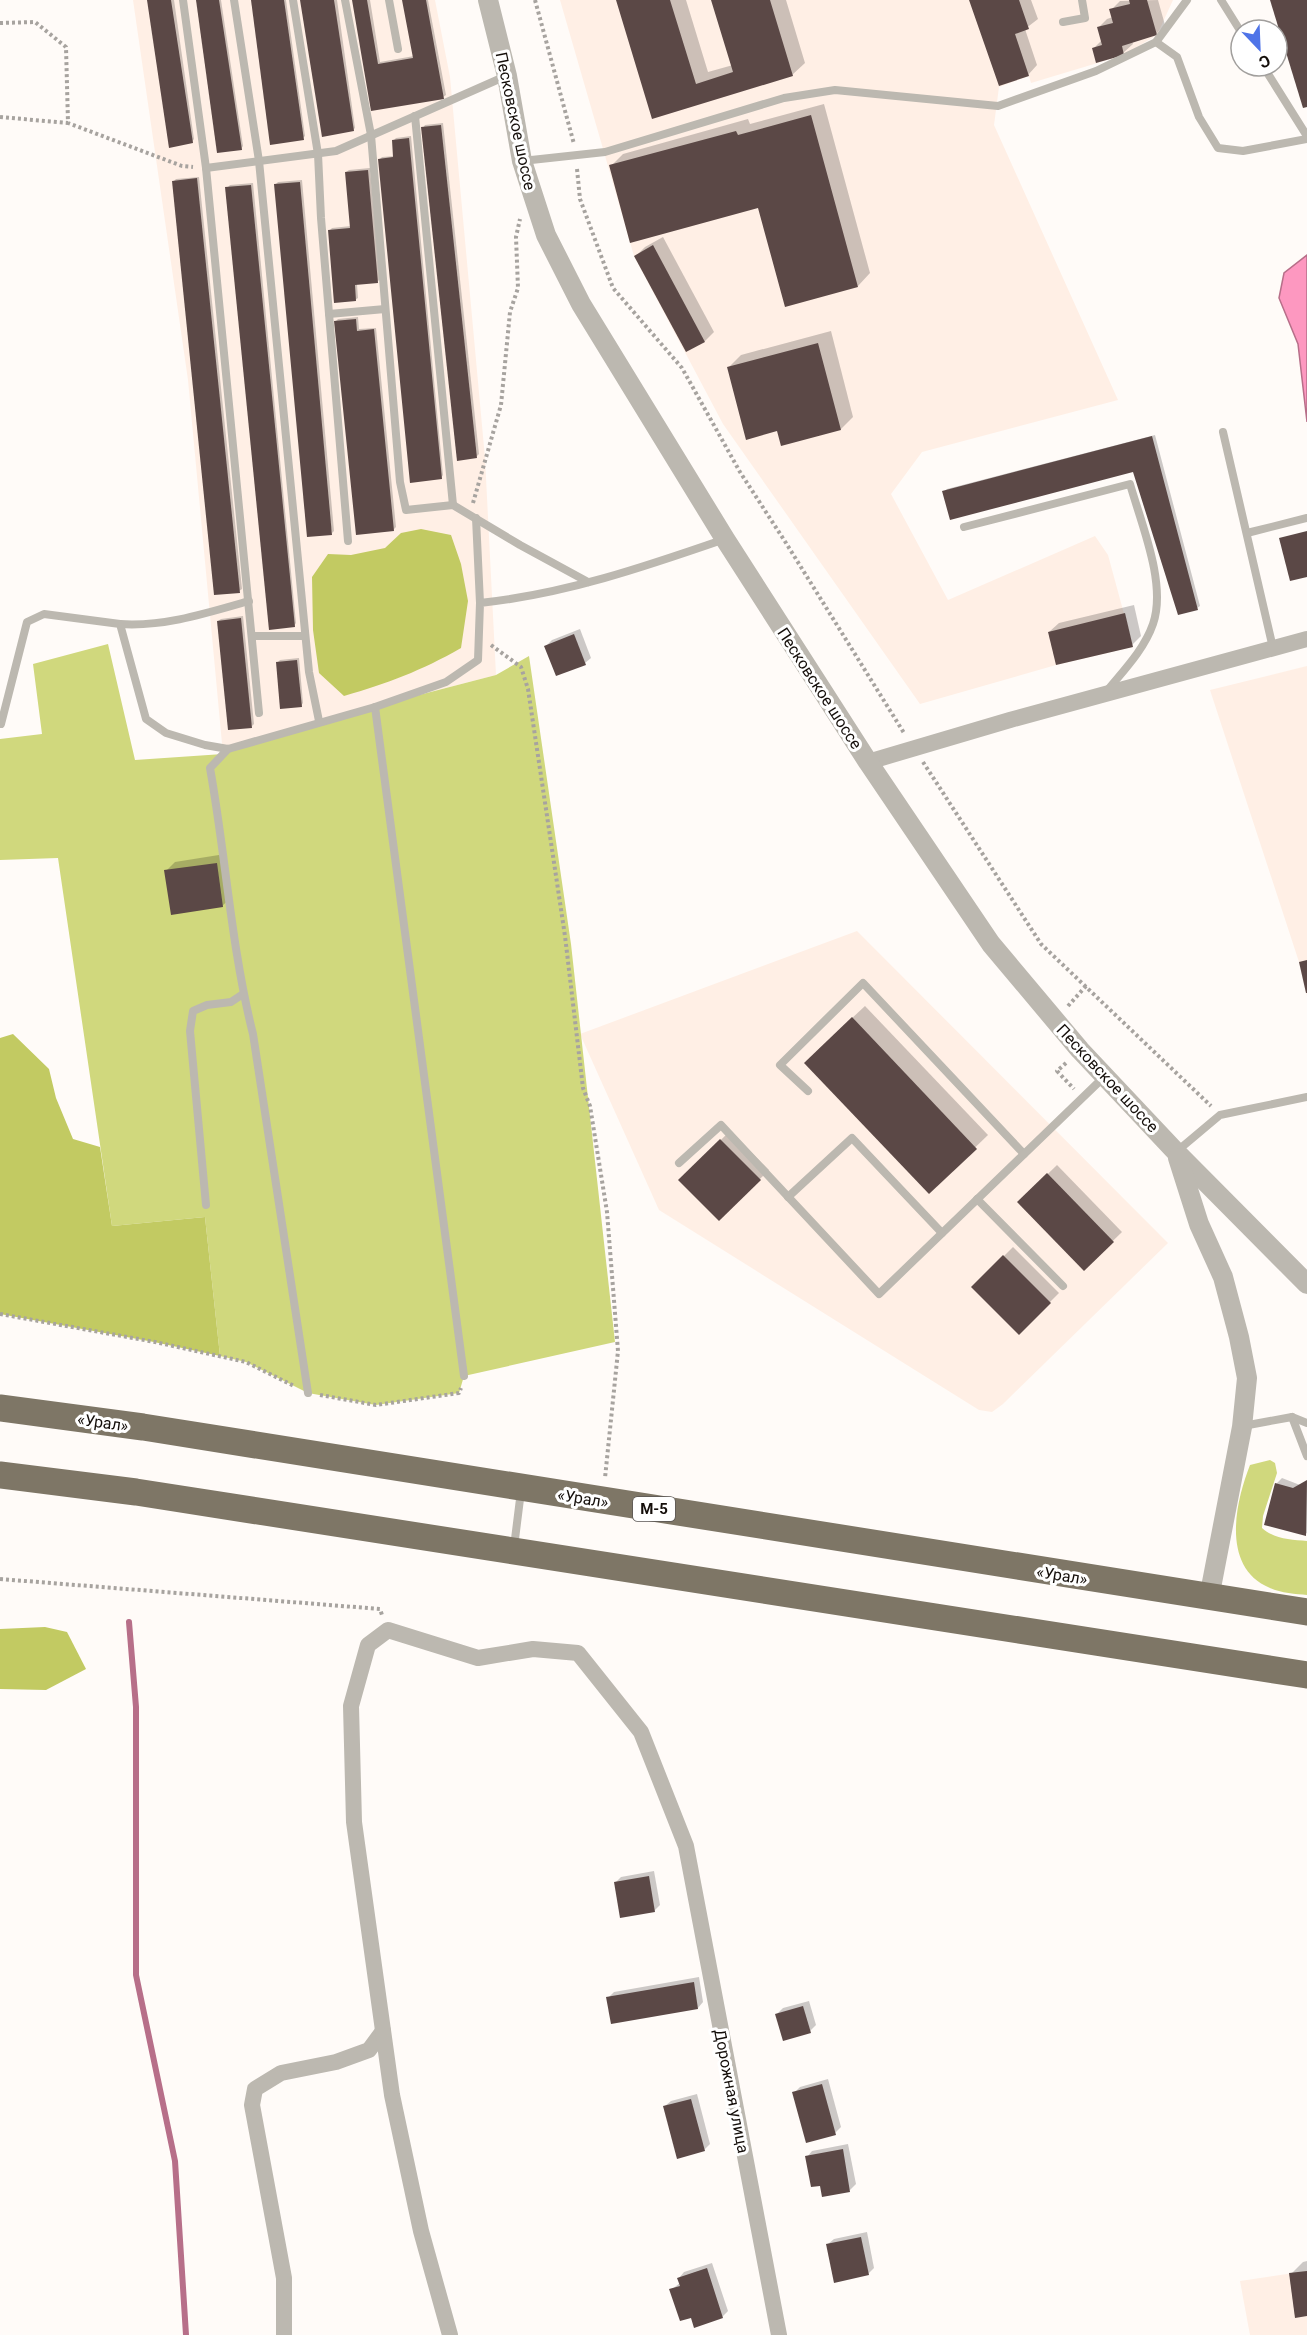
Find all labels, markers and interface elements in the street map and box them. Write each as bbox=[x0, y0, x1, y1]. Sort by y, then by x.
north arrow bbox=[1229, 18, 1289, 78]
street label: Песковское шоссе bbox=[492, 50, 539, 192]
text: С bbox=[1256, 51, 1273, 72]
street label: Песковское шоссе bbox=[773, 624, 866, 752]
street label: Песковское шоссе bbox=[1053, 1020, 1163, 1136]
street label: «Урал» bbox=[76, 1410, 130, 1435]
street label: «Урал» bbox=[556, 1485, 610, 1512]
road number: М-5 bbox=[633, 1497, 675, 1521]
street label: «Урал» bbox=[1035, 1562, 1089, 1589]
street label: Дорожная улица bbox=[710, 2027, 753, 2155]

